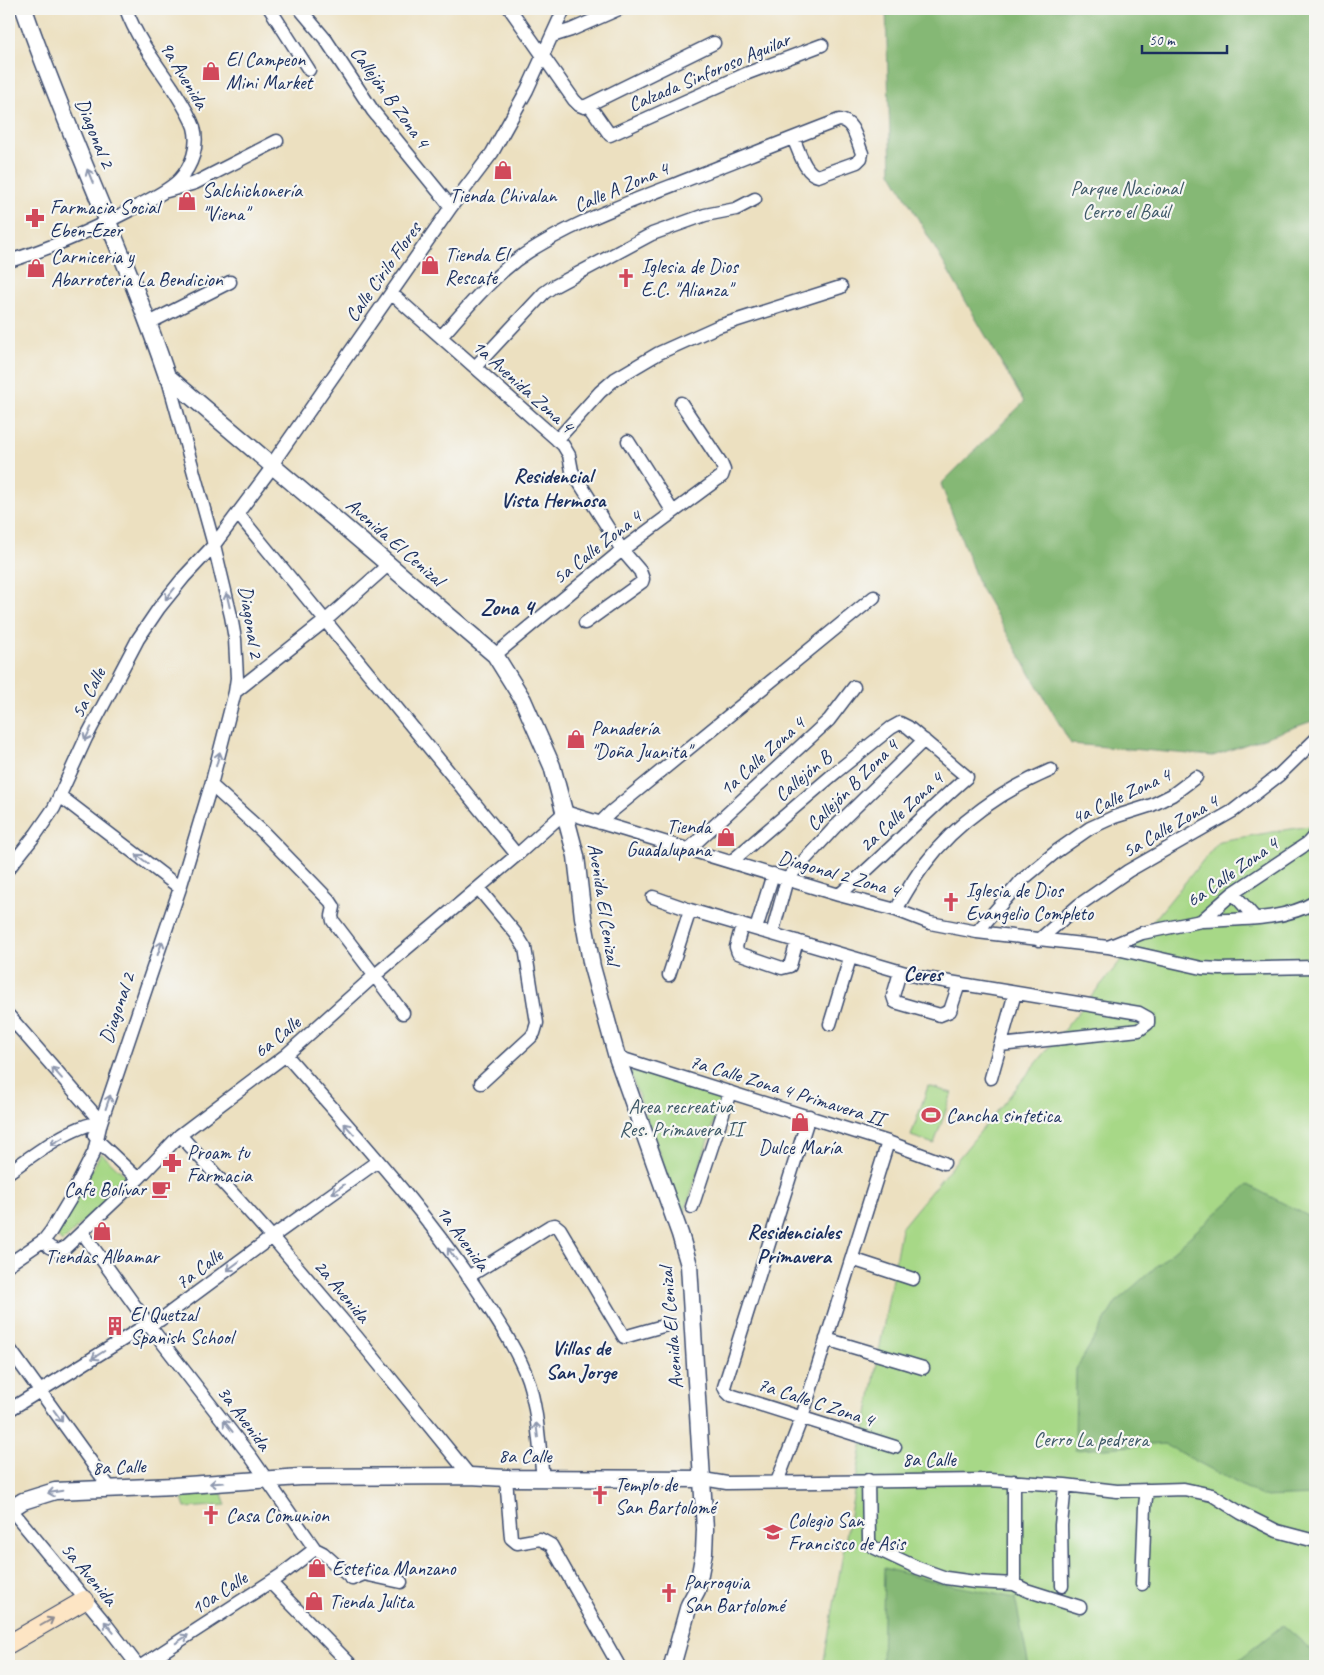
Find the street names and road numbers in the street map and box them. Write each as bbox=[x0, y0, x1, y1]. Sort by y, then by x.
street label: Calzada Sinforoso Aguilar bbox=[624, 26, 795, 117]
street label: 9a Avenida bbox=[154, 36, 215, 115]
street label: Callejón B Zona 4 bbox=[345, 41, 437, 155]
street label: Diagonal 2 bbox=[70, 95, 121, 173]
street label: Calle A Zona 4 bbox=[570, 155, 674, 218]
street label: Calle Cirilo Flores bbox=[340, 216, 428, 327]
street label: 1a Avenida Zona 4 bbox=[467, 334, 581, 440]
street label: Avenida El Cenizal bbox=[341, 493, 452, 594]
street label: 5a Calle Zona 4 bbox=[547, 503, 648, 590]
street label: Diagonal 2 bbox=[233, 584, 269, 662]
street label: 5a Calle bbox=[65, 662, 112, 722]
street label: 1a Calle Zona 4 bbox=[714, 710, 811, 801]
street label: Callejón B Zona 4 bbox=[801, 732, 905, 836]
street label: Callejón B bbox=[769, 744, 838, 807]
street label: 4a Calle Zona 4 bbox=[1067, 761, 1176, 830]
street label: 2a Calle Zona 4 bbox=[854, 765, 950, 857]
street label: 5a Calle Zona 4 bbox=[1118, 788, 1224, 863]
street label: 6a Calle Zona 4 bbox=[1181, 830, 1284, 913]
street label: Avenida El Cenizal bbox=[582, 842, 626, 970]
street label: Diagonal 2 Zona 4 bbox=[775, 845, 905, 904]
street label: Diagonal 2 bbox=[93, 968, 141, 1046]
street label: 6a Calle bbox=[248, 1010, 307, 1063]
street label: 7a Calle Zona 4 Primavera II bbox=[687, 1048, 891, 1133]
street label: 1a Avenida bbox=[431, 1200, 496, 1277]
street label: 7a Calle bbox=[170, 1242, 229, 1295]
street label: 2a Avenida bbox=[308, 1254, 376, 1329]
street label: Avenida El Cenizal bbox=[653, 1263, 689, 1390]
street label: 7a Calle C Zona 4 bbox=[755, 1371, 879, 1433]
street label: 3a Avenida bbox=[211, 1381, 277, 1456]
street label: 8a Calle bbox=[498, 1443, 553, 1469]
street label: 8a Calle bbox=[902, 1447, 957, 1472]
street label: 8a Calle bbox=[92, 1454, 148, 1480]
street label: 5a Avenida bbox=[55, 1537, 123, 1612]
street label: 10a Calle bbox=[186, 1565, 253, 1620]

